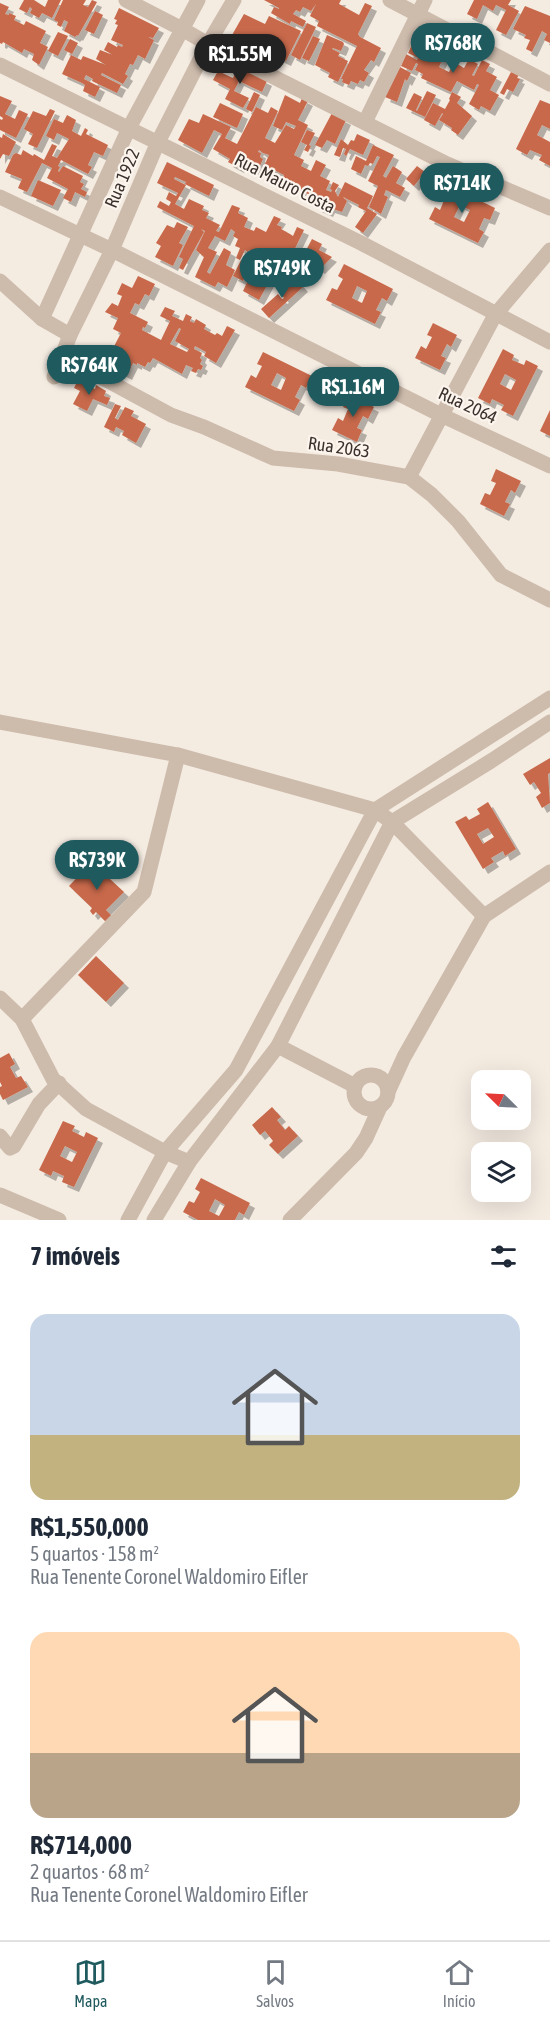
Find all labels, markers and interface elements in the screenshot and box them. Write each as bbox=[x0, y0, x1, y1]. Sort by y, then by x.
pin: R$768K bbox=[404, 23, 502, 74]
text: R$768K bbox=[425, 31, 481, 54]
pin: R$1.55M bbox=[185, 34, 295, 85]
text: R$1.55M bbox=[208, 42, 272, 65]
street label: Rua 1922 bbox=[100, 145, 144, 211]
street label: Rua Mauro Costa bbox=[231, 149, 339, 217]
pin: R$714K bbox=[413, 163, 511, 214]
text: R$714K bbox=[434, 171, 490, 194]
pin: R$749K bbox=[233, 248, 331, 299]
text: R$749K bbox=[254, 256, 310, 279]
pin: R$764K bbox=[40, 345, 138, 396]
text: R$764K bbox=[61, 353, 117, 376]
pin: R$1.16M bbox=[298, 367, 408, 418]
text: R$1.16M bbox=[321, 375, 385, 398]
street label: Rua 2064 bbox=[435, 382, 501, 428]
street label: Rua 2063 bbox=[307, 432, 371, 462]
pin: R$739K bbox=[48, 840, 146, 891]
text: R$739K bbox=[69, 848, 125, 871]
north arrow bbox=[471, 1070, 531, 1130]
map controls bbox=[471, 1070, 531, 1202]
button: layers bbox=[471, 1142, 531, 1202]
icon: filters bbox=[487, 1240, 520, 1273]
text: 7 imóveis bbox=[30, 1241, 120, 1271]
icon: home bbox=[221, 1353, 329, 1461]
text: R$1,550,000 bbox=[30, 1512, 149, 1542]
text: 5 quartos · 158 m² bbox=[30, 1542, 159, 1565]
text: Rua Tenente Coronel Waldomiro Eifler bbox=[30, 1565, 308, 1588]
icon: home bbox=[221, 1671, 329, 1779]
text: R$714,000 bbox=[30, 1830, 132, 1860]
text: 2 quartos · 68 m² bbox=[30, 1860, 150, 1883]
text: Rua Tenente Coronel Waldomiro Eifler bbox=[30, 1883, 308, 1906]
tab: Mapa bbox=[74, 1956, 108, 2010]
tab: Salvos bbox=[256, 1956, 294, 2010]
tab: Início bbox=[443, 1956, 476, 2010]

